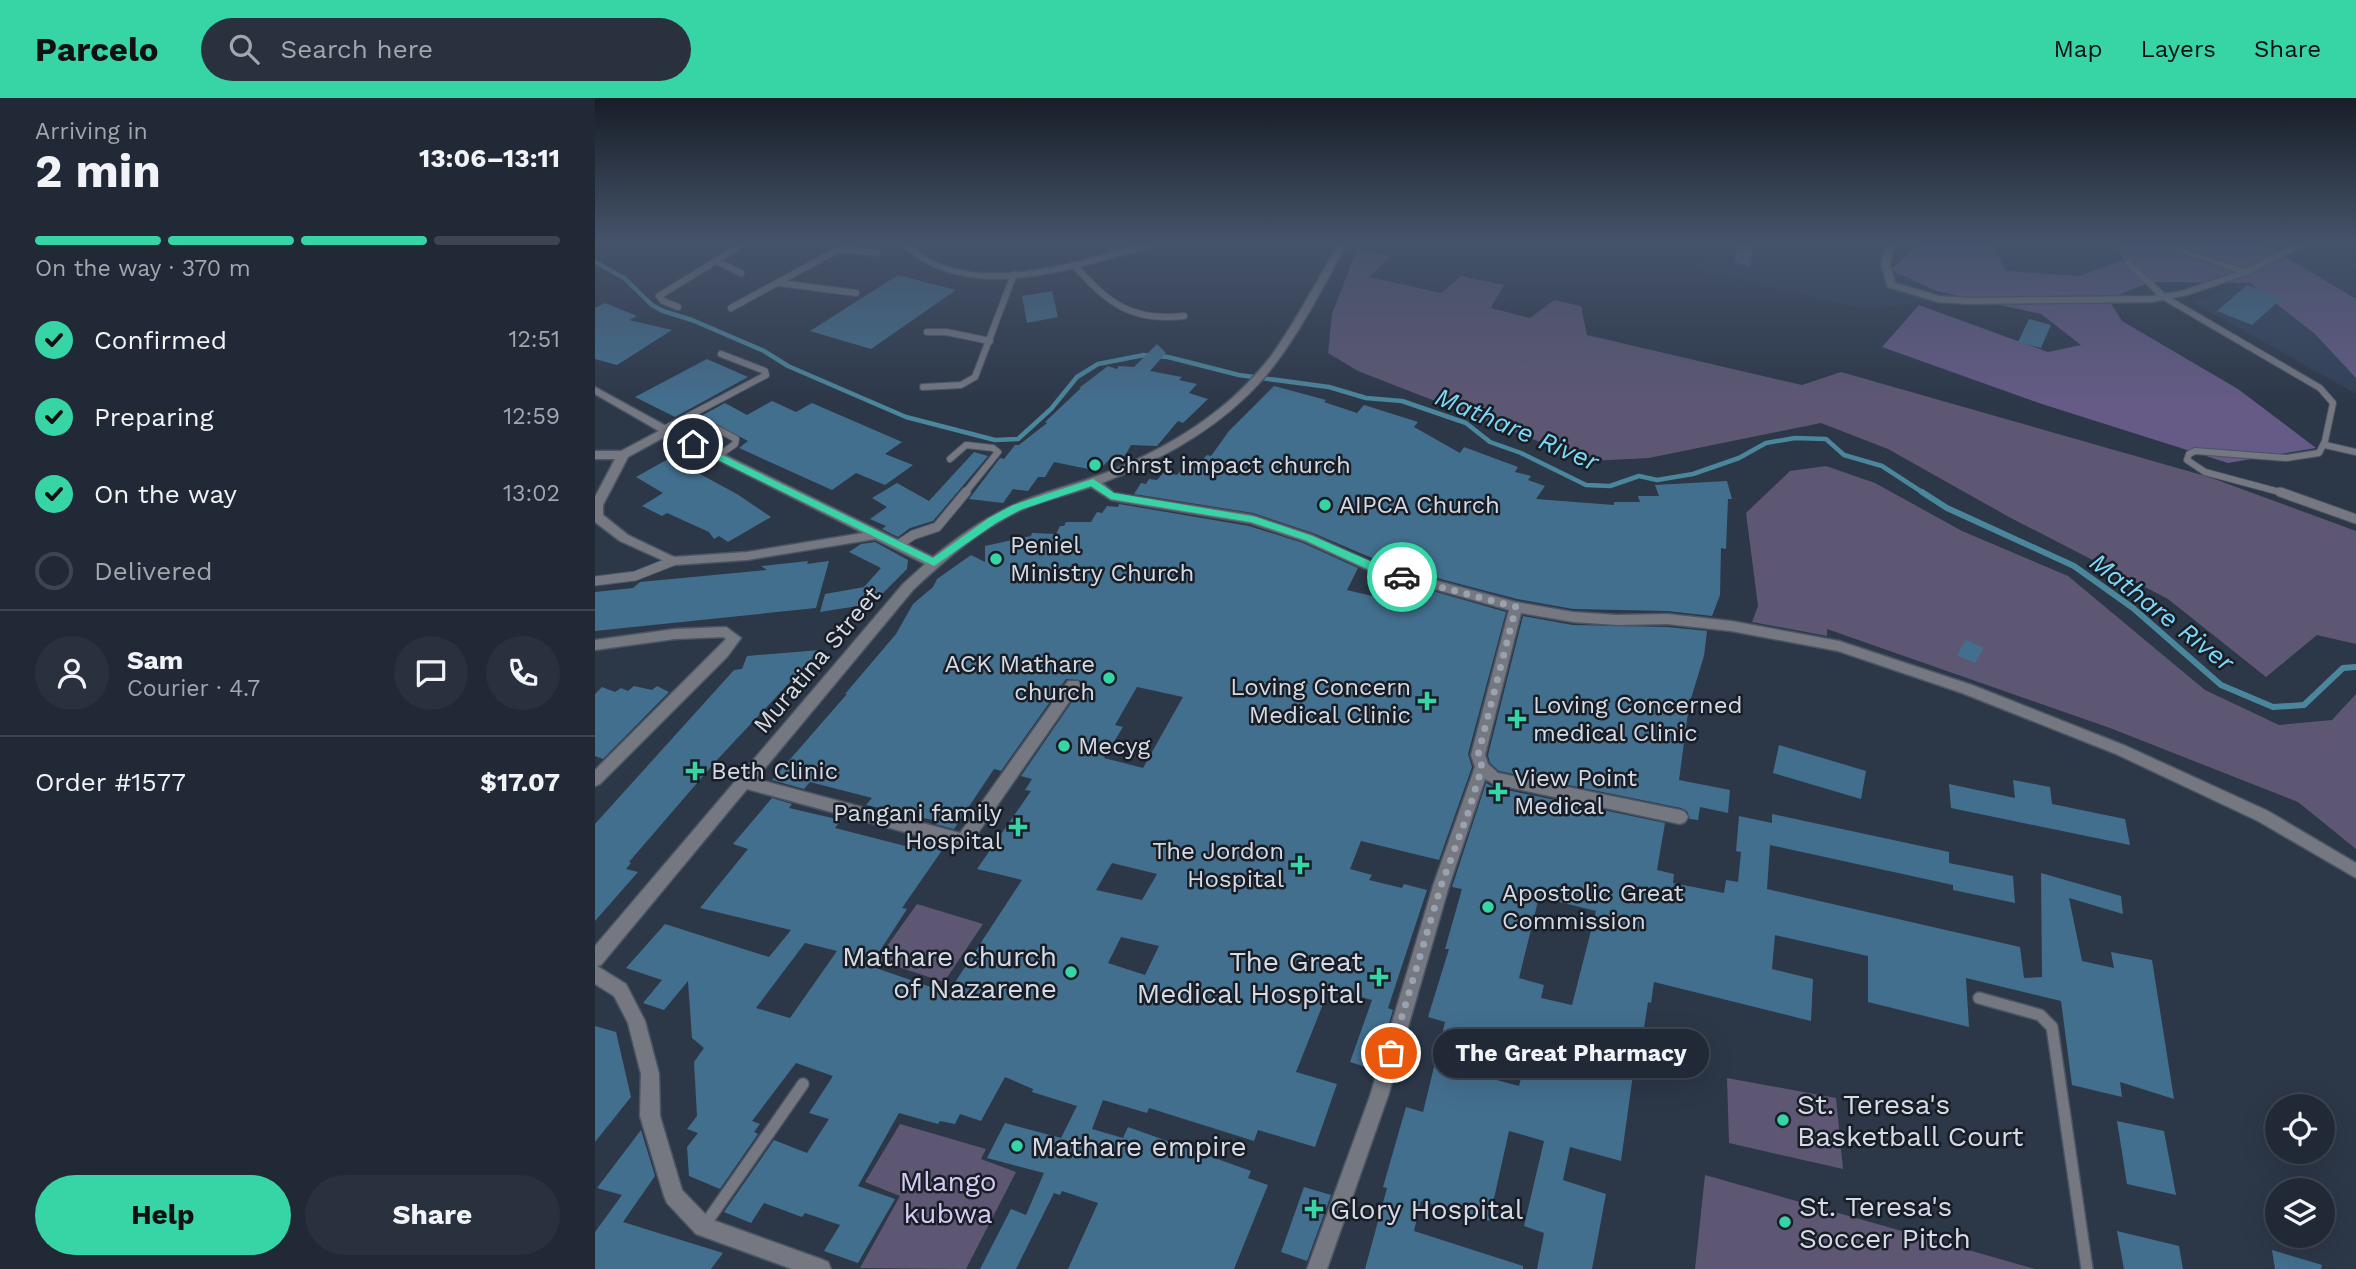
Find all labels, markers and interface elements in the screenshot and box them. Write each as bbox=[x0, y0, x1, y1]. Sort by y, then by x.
search box bbox=[201, 18, 691, 81]
text: Parcelo bbox=[35, 30, 159, 69]
icon: search bbox=[225, 30, 263, 68]
text: Search here bbox=[281, 34, 433, 64]
text: Map bbox=[2054, 35, 2102, 63]
text: Layers bbox=[2140, 35, 2216, 63]
text: Share bbox=[2254, 35, 2321, 63]
text: Arriving in bbox=[35, 118, 148, 145]
text: 13:06–13:11 bbox=[419, 143, 560, 173]
text: 2 min bbox=[35, 144, 161, 198]
text: On the way · 370 m bbox=[35, 255, 251, 282]
icon: check bbox=[35, 321, 73, 359]
text: Confirmed bbox=[94, 325, 227, 355]
text: 12:51 bbox=[508, 326, 560, 353]
water label: Mathare River bbox=[1431, 381, 1604, 477]
icon: check bbox=[35, 398, 73, 436]
text: Preparing bbox=[94, 402, 214, 432]
text: 12:59 bbox=[503, 403, 560, 430]
pin bbox=[663, 414, 723, 474]
icon: home bbox=[674, 425, 712, 463]
place label: Chrst impact church bbox=[1109, 451, 1351, 479]
marker: Chrst impact church bbox=[1087, 457, 1103, 473]
icon: check bbox=[35, 475, 73, 513]
text: On the way bbox=[94, 479, 237, 509]
text: 13:02 bbox=[503, 480, 560, 507]
place label: AIPCA Church bbox=[1339, 491, 1500, 519]
marker: AIPCA Church bbox=[1317, 497, 1333, 513]
place label: Peniel Ministry Church bbox=[1010, 531, 1194, 587]
courier bbox=[1367, 542, 1437, 612]
water label: Mathare River bbox=[2084, 547, 2241, 678]
marker: Peniel Ministry Church bbox=[988, 551, 1004, 567]
text: Delivered bbox=[94, 556, 213, 586]
icon: car bbox=[1383, 558, 1421, 596]
street label: Muratina Street bbox=[748, 581, 886, 739]
button: person bbox=[35, 636, 109, 710]
button: chat bbox=[394, 636, 468, 710]
button: phone bbox=[486, 636, 560, 710]
text: Sam bbox=[127, 645, 183, 675]
place label: ACK Mathare church bbox=[944, 650, 1095, 706]
marker: ACK Mathare church bbox=[1101, 670, 1117, 686]
place label: Loving Concern Medical Clinic bbox=[1230, 673, 1411, 729]
text: Courier · 4.7 bbox=[127, 675, 260, 702]
marker: Loving Concern Medical Clinic bbox=[1417, 691, 1437, 711]
place label: Loving Concerned medical Clinic bbox=[1533, 691, 1743, 747]
marker: Loving Concerned medical Clinic bbox=[1507, 709, 1527, 729]
place label: Mecyg bbox=[1078, 732, 1151, 760]
marker: Mecyg bbox=[1056, 738, 1072, 754]
place label: Beth Clinic bbox=[711, 757, 838, 785]
marker: Beth Clinic bbox=[685, 761, 705, 781]
place label: View Point Medical bbox=[1514, 764, 1637, 820]
text: Order #1577 bbox=[35, 767, 186, 797]
text: $17.07 bbox=[480, 767, 560, 797]
marker: View Point Medical bbox=[1488, 782, 1508, 802]
place label: Pangani family Hospital bbox=[833, 799, 1003, 855]
marker: Pangani family Hospital bbox=[1008, 817, 1028, 837]
place label: The Jordon Hospital bbox=[1152, 837, 1285, 893]
marker: The Jordon Hospital bbox=[1290, 855, 1310, 875]
place label: Apostolic Great Commission bbox=[1502, 879, 1684, 935]
marker: Apostolic Great Commission bbox=[1480, 899, 1496, 915]
place label: Mathare church of Nazarene bbox=[842, 940, 1057, 1005]
place label: The Great Medical Hospital bbox=[1136, 945, 1363, 1010]
marker: Mathare church of Nazarene bbox=[1063, 964, 1079, 980]
marker: The Great Medical Hospital bbox=[1369, 967, 1389, 987]
pin bbox=[1361, 1023, 1421, 1083]
callout: The Great Pharmacy bbox=[1433, 1028, 1709, 1077]
icon: bag bbox=[1372, 1034, 1410, 1072]
text: The Great Pharmacy bbox=[1455, 1040, 1687, 1067]
place label: St. Teresa's Basketball Court bbox=[1797, 1088, 2024, 1153]
map controls bbox=[2265, 1094, 2335, 1248]
button: locate bbox=[2265, 1094, 2335, 1164]
marker: St. Teresa's Basketball Court bbox=[1775, 1112, 1791, 1128]
place label: Mathare empire bbox=[1031, 1130, 1247, 1163]
marker: Mathare empire bbox=[1009, 1138, 1025, 1154]
park label: Mlango kubwa bbox=[899, 1165, 997, 1230]
button: Help bbox=[35, 1175, 291, 1255]
button: Share bbox=[305, 1175, 560, 1255]
button: layers bbox=[2265, 1178, 2335, 1248]
place label: St. Teresa's Soccer Pitch bbox=[1799, 1190, 1971, 1255]
place label: Glory Hospital bbox=[1330, 1193, 1524, 1226]
marker: Glory Hospital bbox=[1304, 1199, 1324, 1219]
marker: St. Teresa's Soccer Pitch bbox=[1777, 1214, 1793, 1230]

